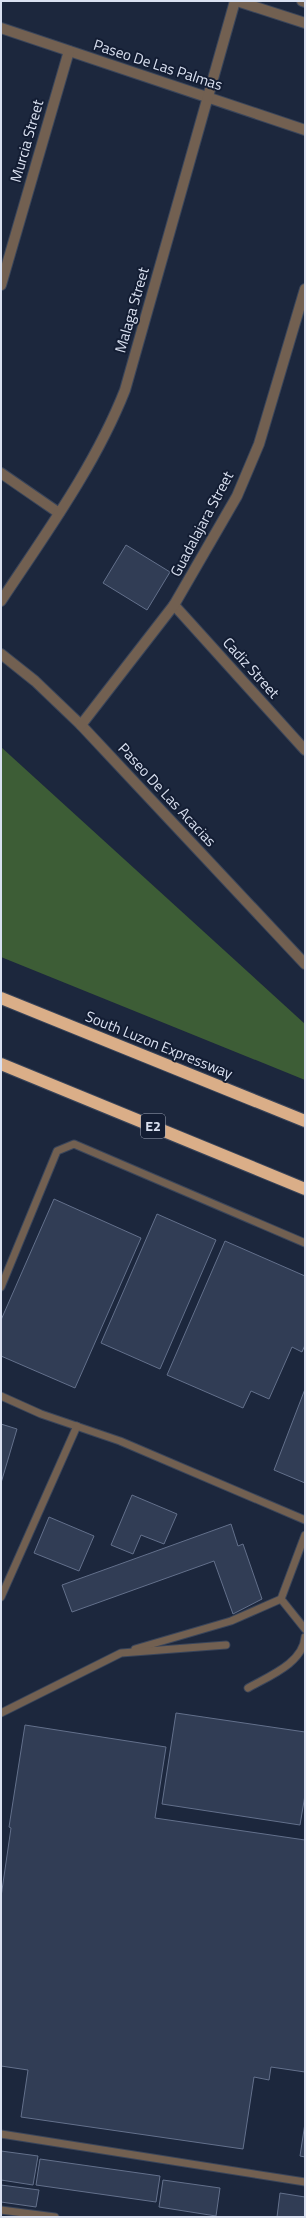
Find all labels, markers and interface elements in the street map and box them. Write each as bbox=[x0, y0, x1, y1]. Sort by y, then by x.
street label: Paseo De Las Palmas bbox=[91, 33, 226, 96]
street label: Murcia Street bbox=[4, 96, 49, 185]
street label: Malaga Street bbox=[108, 264, 155, 355]
street label: Guadalajara Street bbox=[164, 466, 239, 581]
street label: Cadiz Street bbox=[217, 632, 286, 704]
street label: Paseo De Las Acacias bbox=[113, 738, 222, 852]
street label: South Luzon Expressway bbox=[82, 1004, 236, 1085]
road number: E2 bbox=[141, 1114, 165, 1138]

